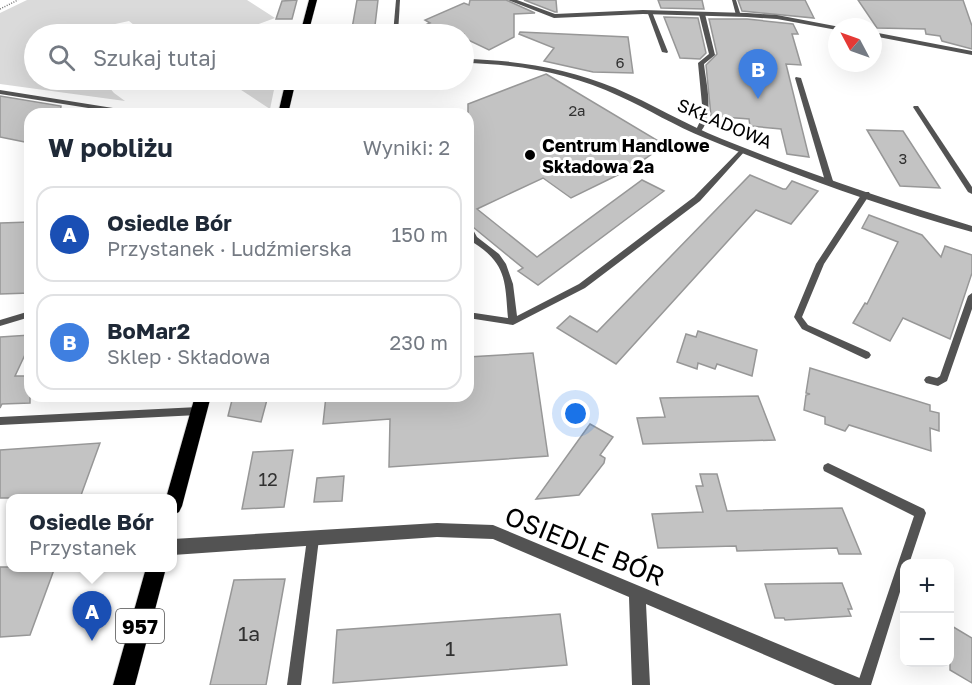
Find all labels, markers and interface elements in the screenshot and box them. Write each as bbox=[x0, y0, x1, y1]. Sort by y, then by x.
north arrow bbox=[828, 18, 882, 72]
search box bbox=[24, 24, 474, 90]
icon: search bbox=[45, 41, 78, 74]
text: Szukaj tutaj bbox=[93, 44, 217, 71]
pin: B bbox=[738, 50, 777, 99]
house number: 6 bbox=[615, 53, 625, 71]
street label: SKŁADOWA bbox=[674, 93, 776, 153]
house number: 2a bbox=[568, 101, 586, 119]
text: W pobliżu bbox=[48, 132, 173, 163]
place label: Centrum Handlowe Składowa 2a bbox=[542, 134, 710, 177]
text: Wyniki: 2 bbox=[363, 135, 450, 159]
marker: Centrum Handlowe Składowa 2a bbox=[523, 148, 537, 162]
house number: 3 bbox=[899, 149, 907, 167]
text: Osiedle Bór bbox=[107, 209, 232, 236]
text: A bbox=[62, 222, 77, 246]
text: 150 m bbox=[392, 222, 448, 246]
text: Przystanek · Ludźmierska bbox=[107, 236, 352, 260]
text: BoMar2 bbox=[107, 317, 190, 344]
text: B bbox=[62, 330, 77, 354]
text: 230 m bbox=[390, 330, 448, 354]
text: Sklep · Składowa bbox=[107, 344, 270, 368]
your location bbox=[561, 399, 590, 428]
house number: 12 bbox=[258, 468, 278, 490]
popup bbox=[6, 494, 177, 572]
street label: OSIEDLE BÓR bbox=[501, 500, 669, 592]
text: Osiedle Bór bbox=[29, 508, 154, 535]
text: Przystanek bbox=[29, 535, 137, 559]
map controls bbox=[900, 559, 954, 667]
button: + bbox=[900, 559, 954, 613]
pin: A bbox=[72, 592, 112, 641]
road number: 957 bbox=[116, 609, 164, 643]
button: − bbox=[900, 613, 954, 667]
house number: 1a bbox=[238, 620, 260, 646]
house number: 1 bbox=[445, 635, 455, 661]

